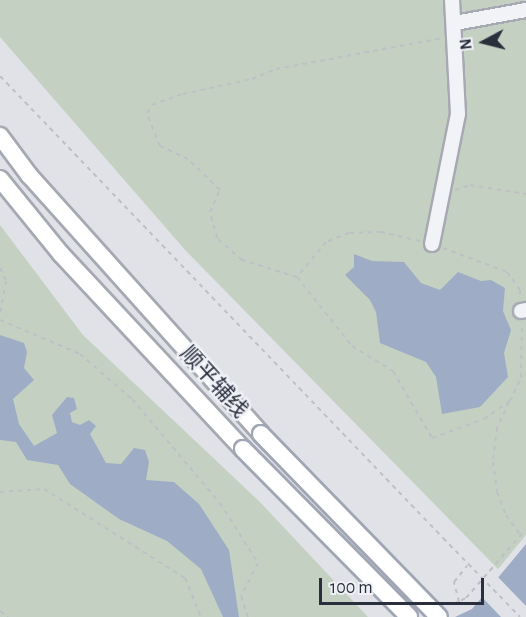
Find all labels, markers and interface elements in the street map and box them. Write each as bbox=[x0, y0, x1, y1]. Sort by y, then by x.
north arrow bbox=[454, 12, 514, 72]
text: N bbox=[458, 38, 475, 51]
street label: 顺平辅线 bbox=[175, 340, 253, 424]
scale bar bbox=[322, 566, 487, 604]
text: 100 m bbox=[330, 579, 373, 597]

